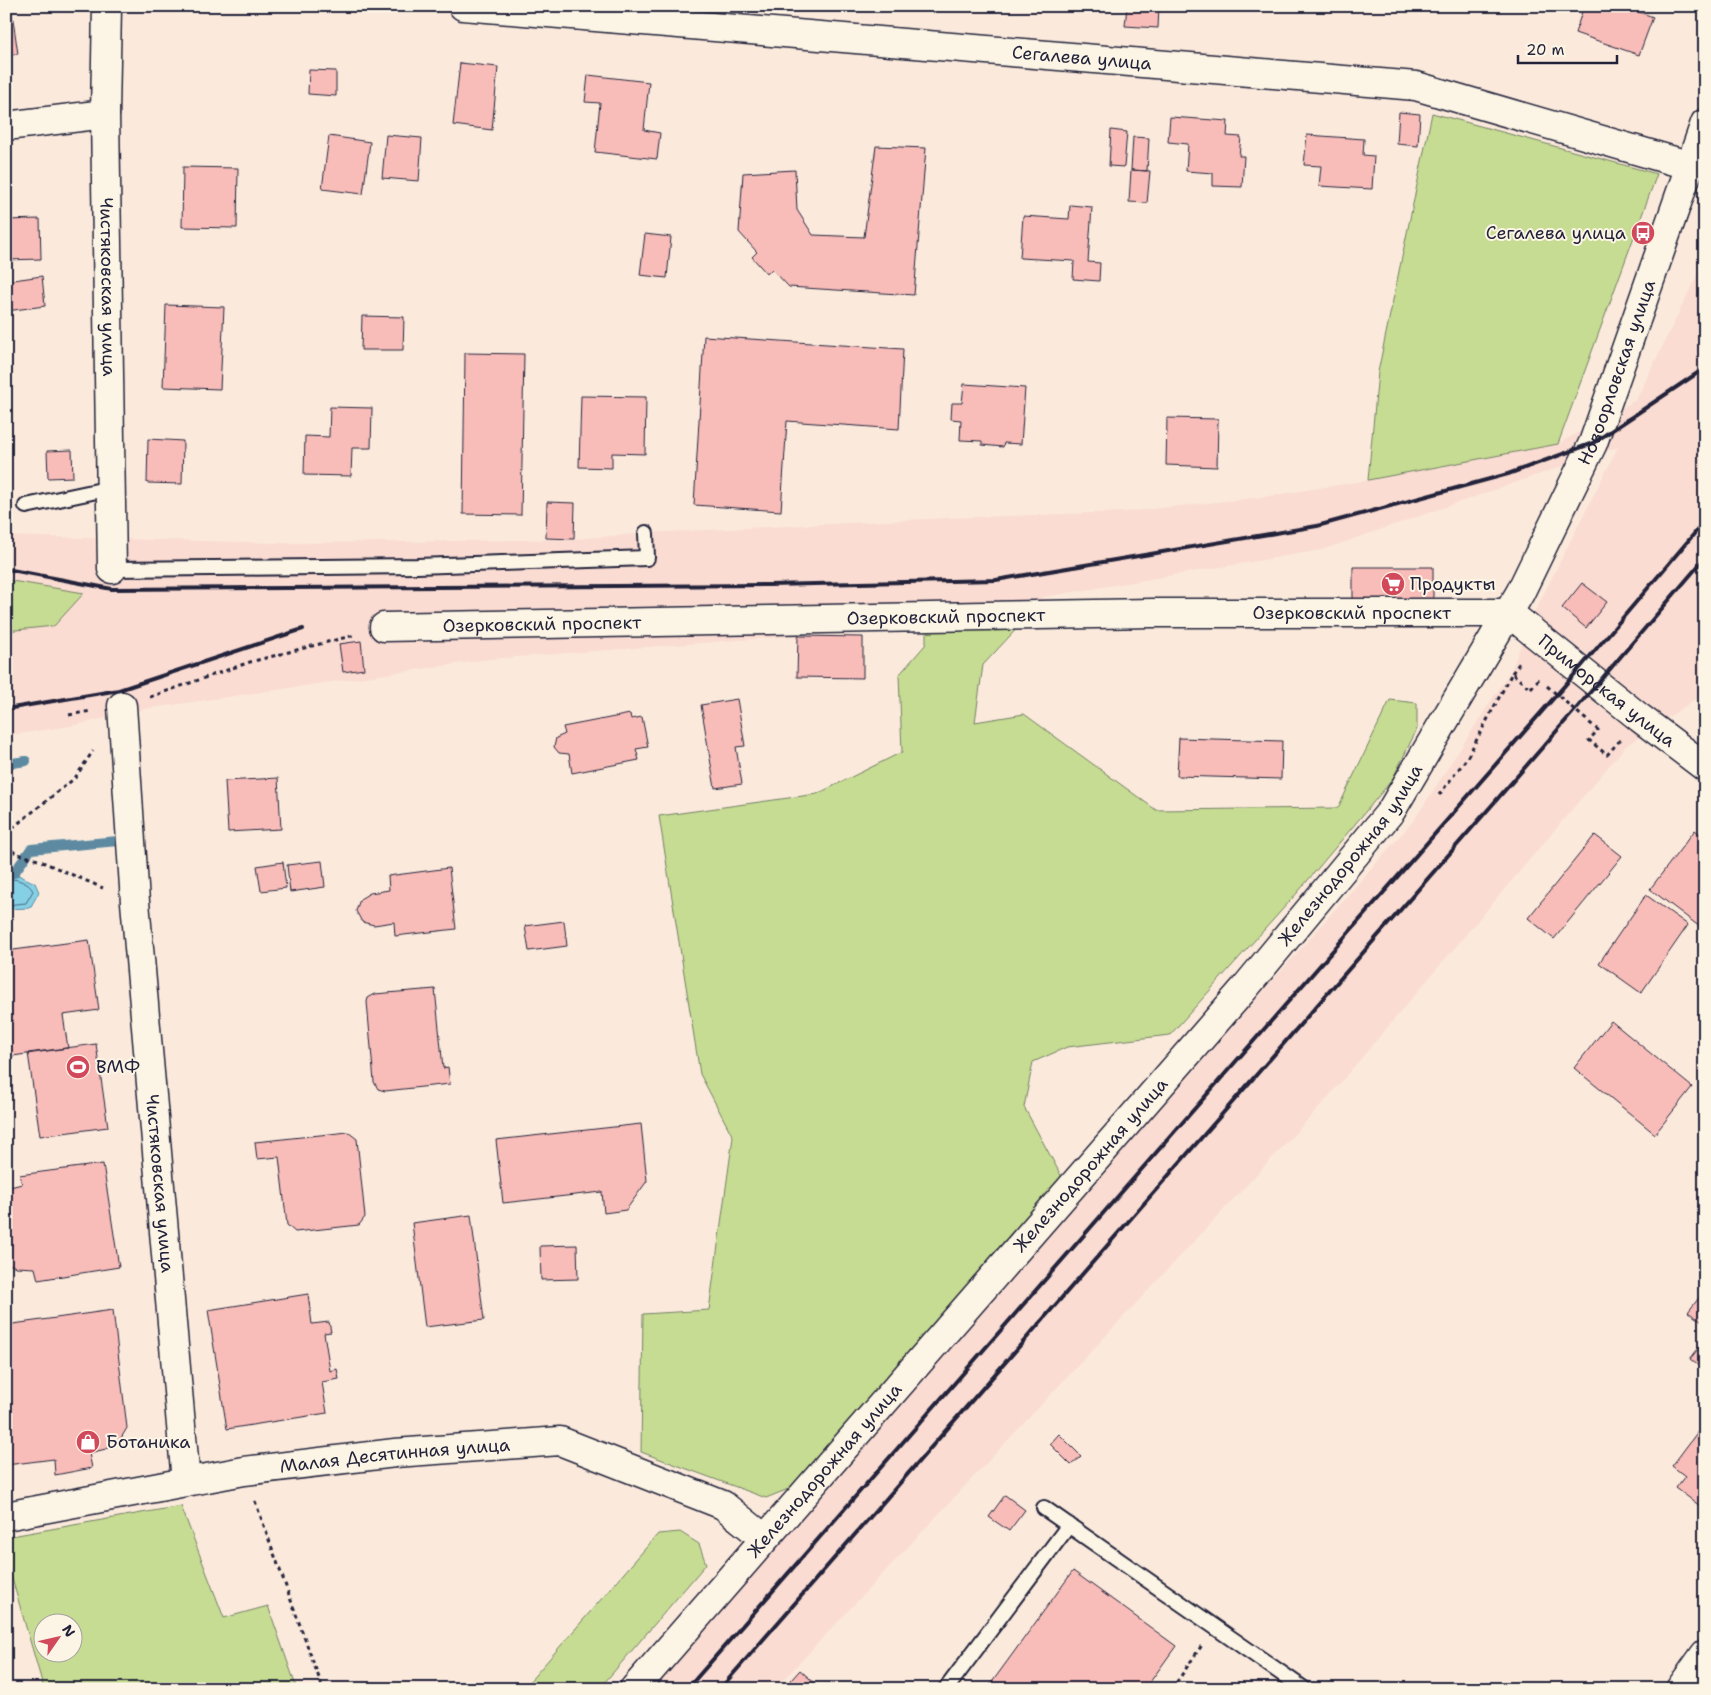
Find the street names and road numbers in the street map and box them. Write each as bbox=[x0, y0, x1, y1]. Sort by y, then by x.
street label: Сегалева улица bbox=[1011, 40, 1153, 76]
street label: Чистяковская улица bbox=[94, 197, 121, 377]
street label: Новоорловская улица bbox=[1572, 276, 1661, 469]
street label: Озерковский проспект bbox=[1253, 601, 1452, 625]
street label: Озерковский проспект bbox=[846, 603, 1046, 631]
street label: Озерковский проспект bbox=[442, 610, 642, 638]
street label: Приморская улица bbox=[1533, 629, 1680, 753]
street label: Железнодорожная улица bbox=[1273, 760, 1428, 951]
street label: Железнодорожная улица bbox=[1008, 1073, 1173, 1257]
street label: Чистяковская улица bbox=[140, 1093, 180, 1274]
street label: Железнодорожная улица bbox=[742, 1378, 907, 1563]
street label: Малая Десятинная улица bbox=[279, 1433, 511, 1479]

